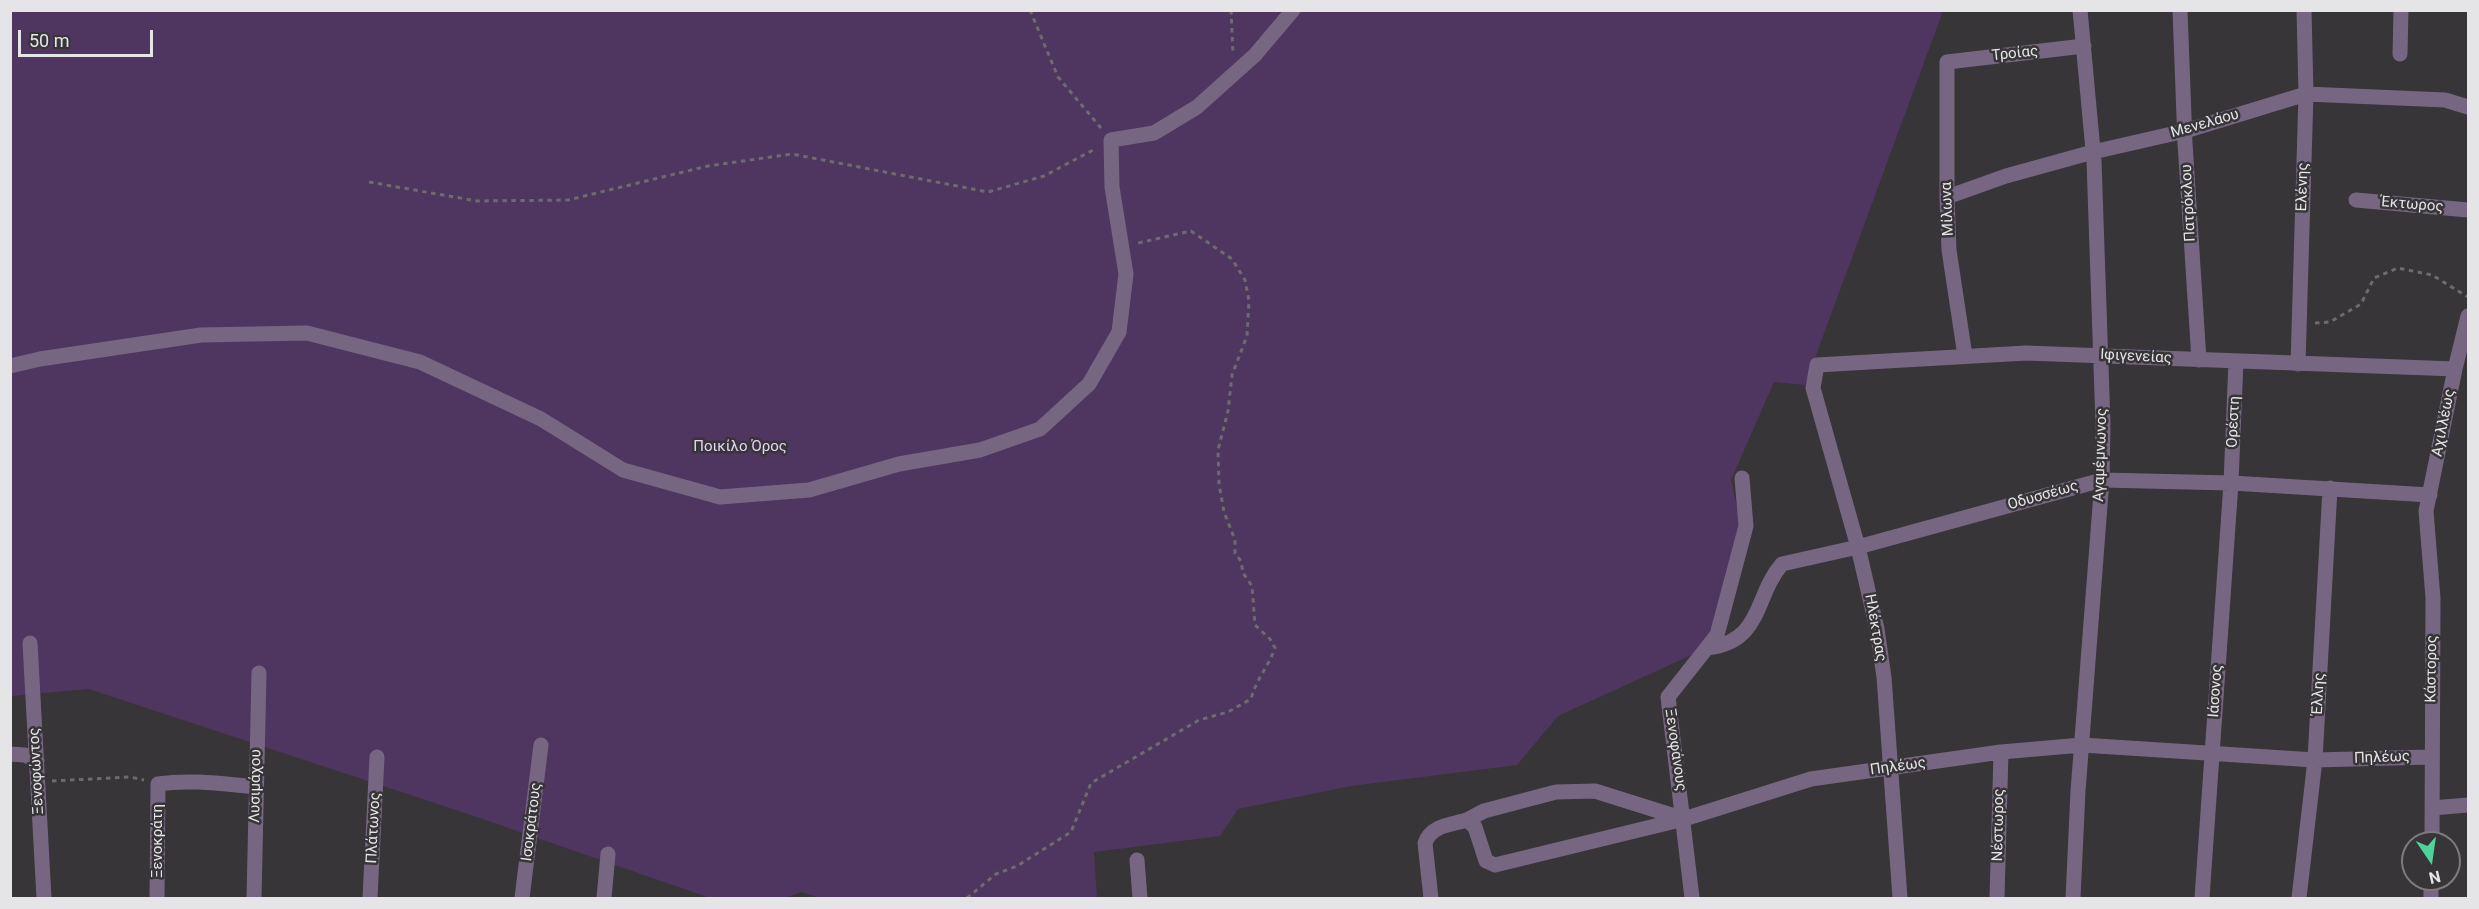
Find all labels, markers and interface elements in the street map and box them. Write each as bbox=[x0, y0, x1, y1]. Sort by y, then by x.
scale bar bbox=[21, 18, 156, 56]
text: 50 m bbox=[29, 30, 69, 51]
street label: Τροίας bbox=[1991, 43, 2039, 65]
street label: Μενελάου bbox=[2169, 106, 2241, 142]
street label: Ελένης bbox=[2293, 162, 2313, 212]
street label: Πατρόκλου bbox=[2178, 164, 2200, 242]
street label: Μίλωνα bbox=[1938, 182, 1958, 236]
street label: Έκτωρος bbox=[2380, 193, 2444, 217]
street label: Ιφιγενείας bbox=[2100, 346, 2172, 368]
street label: Αχιλλέως bbox=[2429, 388, 2459, 458]
street label: Ορέστη bbox=[2224, 396, 2244, 448]
street label: Αγαμέμνωνος bbox=[2090, 408, 2112, 502]
park label: Ποικίλο Όρος bbox=[693, 438, 787, 456]
street label: Οδυσσέως bbox=[2006, 477, 2080, 515]
street label: Ηλέκτρας bbox=[1860, 593, 1890, 663]
street label: Κάστορος bbox=[2422, 635, 2442, 703]
street label: Ιάσονος bbox=[2205, 664, 2227, 718]
street label: Έλλης bbox=[2309, 672, 2329, 716]
street label: Ξενοφάνους bbox=[1660, 707, 1690, 793]
street label: Ξενοφώντος bbox=[26, 727, 48, 815]
street label: Πηλέως bbox=[2354, 748, 2410, 768]
street label: Λυσιμάχου bbox=[246, 749, 266, 823]
street label: Πηλέως bbox=[1869, 754, 1927, 780]
street label: Ισοκράτους bbox=[518, 782, 546, 862]
street label: Νέστωρος bbox=[1989, 789, 2009, 861]
street label: Πλάτωνος bbox=[363, 792, 385, 864]
street label: Ξενοκράτη bbox=[149, 804, 167, 878]
north arrow bbox=[2401, 831, 2461, 891]
text: N bbox=[2427, 867, 2442, 888]

